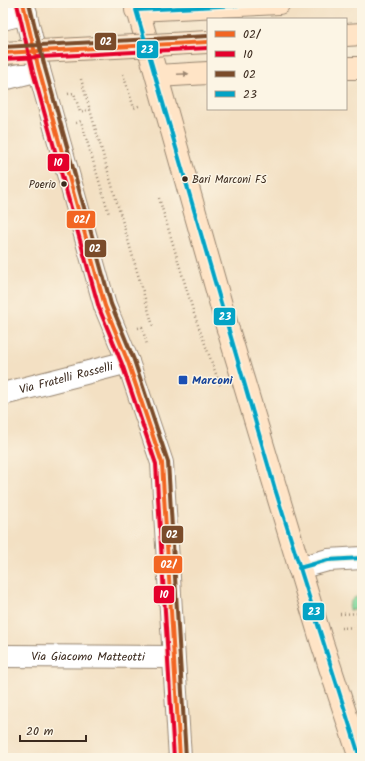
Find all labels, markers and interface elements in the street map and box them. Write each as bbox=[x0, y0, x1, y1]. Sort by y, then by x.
legend bbox=[207, 18, 347, 110]
text: 02/ bbox=[243, 25, 261, 44]
line badge: 02 bbox=[94, 32, 117, 51]
text: 02 bbox=[100, 33, 112, 51]
line badge: 23 bbox=[136, 40, 159, 59]
text: 23 bbox=[141, 41, 153, 59]
text: 10 bbox=[243, 45, 253, 64]
text: 02 bbox=[243, 65, 256, 84]
one-way arrow bbox=[177, 71, 189, 78]
text: 23 bbox=[243, 85, 257, 104]
line badge: 10 bbox=[47, 153, 70, 172]
text: 10 bbox=[54, 154, 63, 172]
place label: Bari Marconi FS bbox=[192, 171, 267, 189]
marker: Bari Marconi FS bbox=[180, 174, 190, 184]
place label: Poerio bbox=[29, 176, 56, 194]
marker: Poerio bbox=[59, 179, 69, 189]
line badge: 02/ bbox=[66, 210, 96, 229]
text: 02/ bbox=[73, 211, 90, 229]
line badge: 02 bbox=[84, 239, 107, 258]
text: 02 bbox=[89, 240, 101, 258]
line badge: 23 bbox=[213, 307, 236, 326]
text: 23 bbox=[219, 308, 231, 326]
street label: Via Fratelli Rosselli bbox=[17, 357, 116, 399]
place label: Marconi bbox=[192, 371, 234, 390]
marker: Marconi bbox=[177, 374, 189, 386]
line badge: 02 bbox=[161, 525, 184, 544]
text: 02 bbox=[166, 526, 178, 544]
line badge: 02/ bbox=[153, 555, 183, 574]
text: 02/ bbox=[160, 556, 177, 574]
line badge: 10 bbox=[153, 585, 175, 604]
text: 10 bbox=[160, 586, 169, 604]
line badge: 23 bbox=[302, 602, 325, 621]
text: 23 bbox=[308, 603, 320, 621]
street label: Via Giacomo Matteotti bbox=[31, 647, 146, 667]
scale bar bbox=[20, 717, 86, 743]
text: 20 m bbox=[26, 722, 54, 741]

